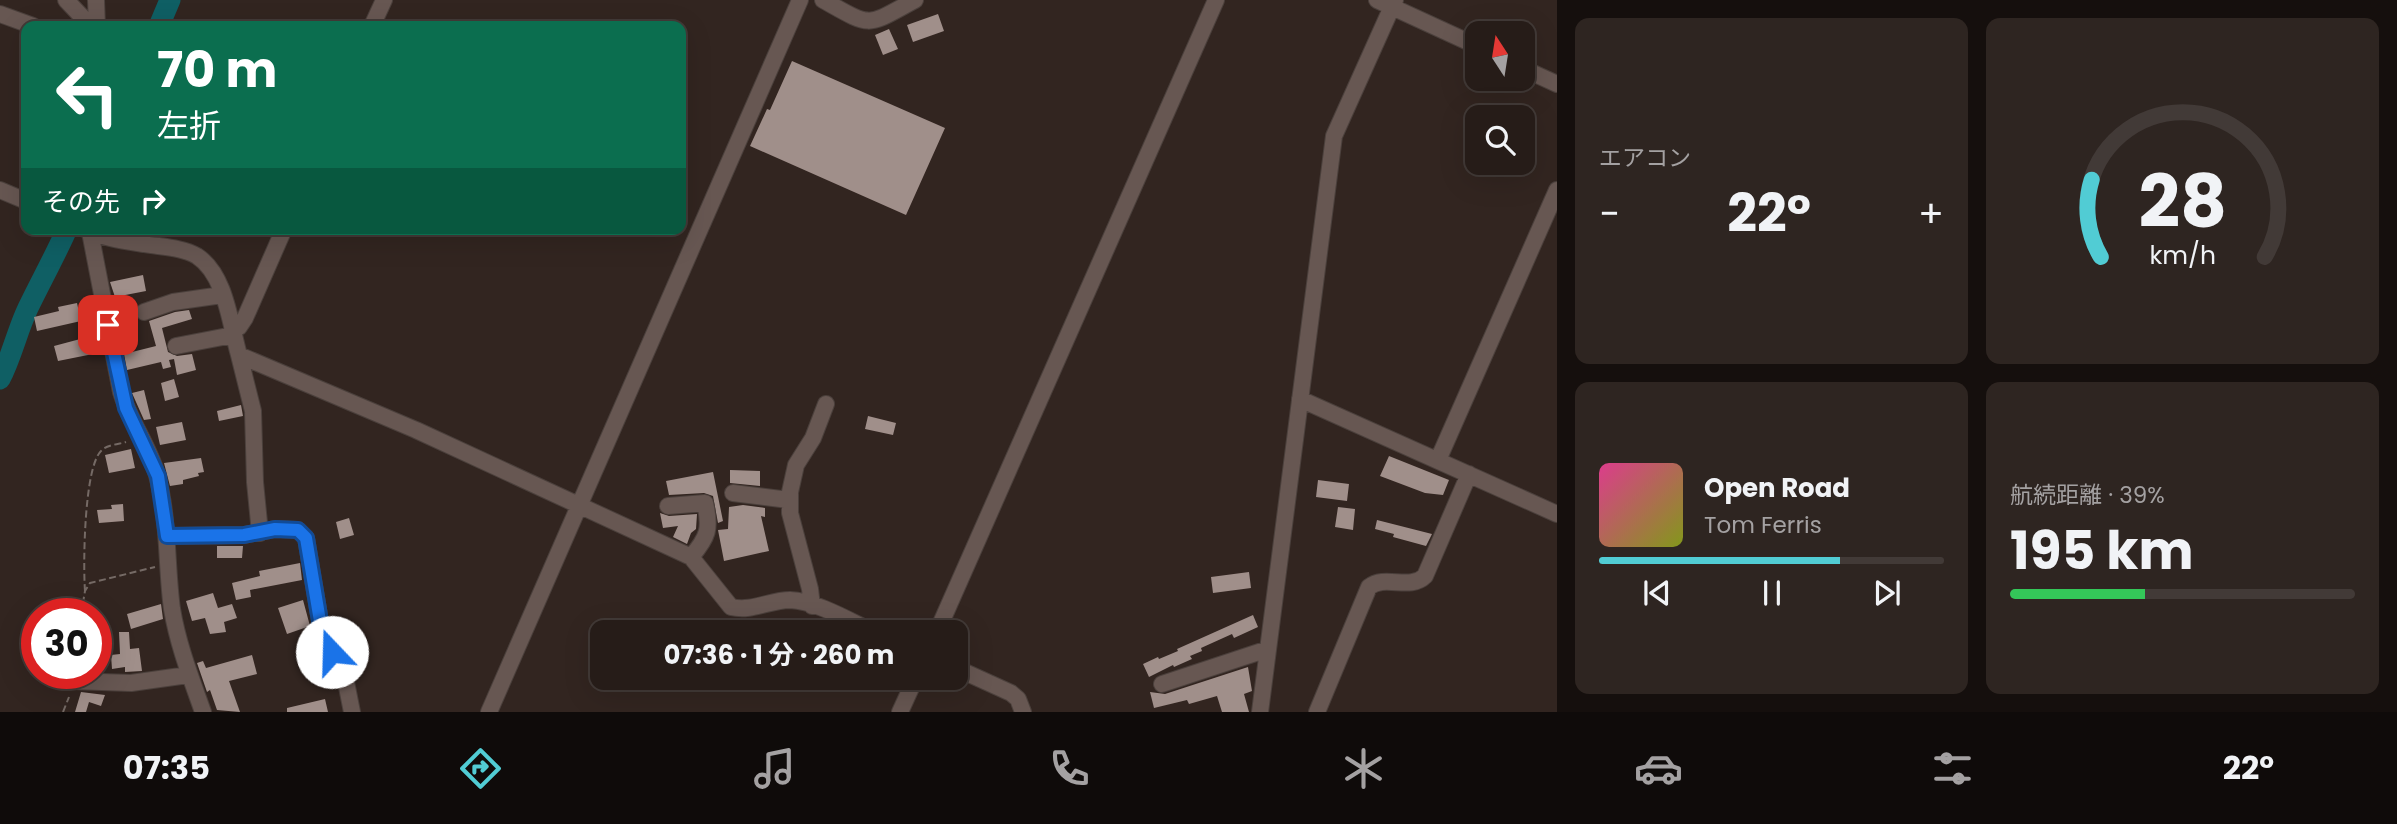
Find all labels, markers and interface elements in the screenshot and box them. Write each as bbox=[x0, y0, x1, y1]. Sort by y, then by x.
north arrow bbox=[1465, 21, 1535, 91]
map controls bbox=[1465, 21, 1535, 175]
text: 70 m bbox=[157, 36, 277, 104]
icon: left bbox=[42, 49, 133, 140]
text: 左折 bbox=[157, 103, 221, 148]
button: search bbox=[1465, 105, 1535, 175]
text: エアコン bbox=[1599, 142, 1691, 174]
text: 28 bbox=[2138, 151, 2227, 252]
text: 22° bbox=[1727, 177, 1811, 250]
icon: right bbox=[134, 182, 172, 220]
text: その先 bbox=[42, 184, 120, 220]
text: − bbox=[1599, 187, 1620, 240]
text: + bbox=[1918, 187, 1944, 240]
text: km/h bbox=[2149, 238, 2216, 273]
pin bbox=[78, 295, 138, 355]
icon: arrive bbox=[89, 306, 127, 344]
text: Open Road bbox=[1704, 470, 1850, 506]
text: 航続距離 · 39% bbox=[2010, 479, 2165, 511]
text: Tom Ferris bbox=[1704, 509, 1822, 541]
text: 195 km bbox=[2010, 514, 2194, 587]
icon: previous bbox=[1638, 574, 1676, 612]
icon: pause bbox=[1753, 574, 1791, 612]
icon: next bbox=[1868, 574, 1906, 612]
speed limit sign: 30 bbox=[21, 598, 112, 689]
position arrow bbox=[295, 615, 369, 689]
text: 07:36 · 1 分 · 260 m bbox=[664, 637, 894, 673]
icon: directions bbox=[456, 744, 505, 793]
icon: music bbox=[750, 744, 799, 793]
icon: phone bbox=[1045, 744, 1094, 793]
icon: climate bbox=[1339, 744, 1388, 793]
icon: car bbox=[1634, 744, 1683, 793]
icon: filters bbox=[1928, 744, 1977, 793]
text: 07:35 bbox=[123, 745, 210, 790]
text: 22° bbox=[2223, 745, 2274, 790]

